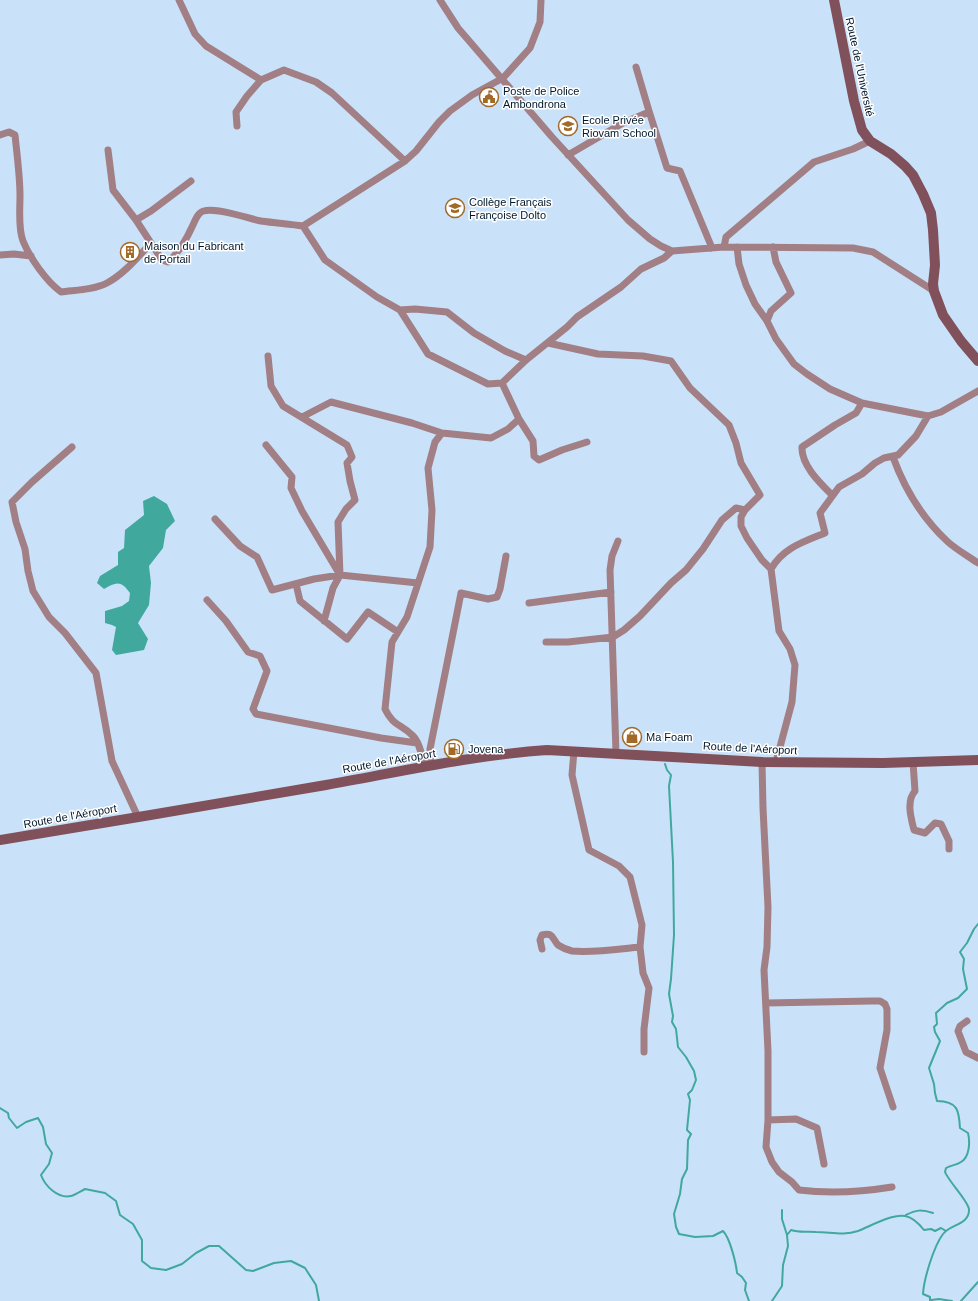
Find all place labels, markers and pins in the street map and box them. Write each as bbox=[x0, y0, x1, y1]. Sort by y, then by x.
place label: Poste de Police Ambondrona bbox=[503, 85, 579, 110]
public building icon: Poste de Police Ambondrona bbox=[478, 86, 500, 108]
place label: Ecole Privée Riovam School bbox=[582, 114, 656, 139]
school or university icon: Ecole Privée Riovam School bbox=[557, 115, 579, 137]
place label: Collège Français Françoise Dolto bbox=[469, 196, 552, 221]
school or university icon: Collège Français Françoise Dolto bbox=[444, 197, 466, 219]
place label: Maison du Fabricant de Portail bbox=[144, 240, 244, 265]
building icon: Maison du Fabricant de Portail bbox=[119, 241, 141, 263]
shop icon: Ma Foam bbox=[621, 726, 643, 748]
place label: Ma Foam bbox=[646, 731, 692, 743]
fuel station icon: Jovena bbox=[443, 738, 465, 760]
place label: Jovena bbox=[468, 743, 504, 755]

